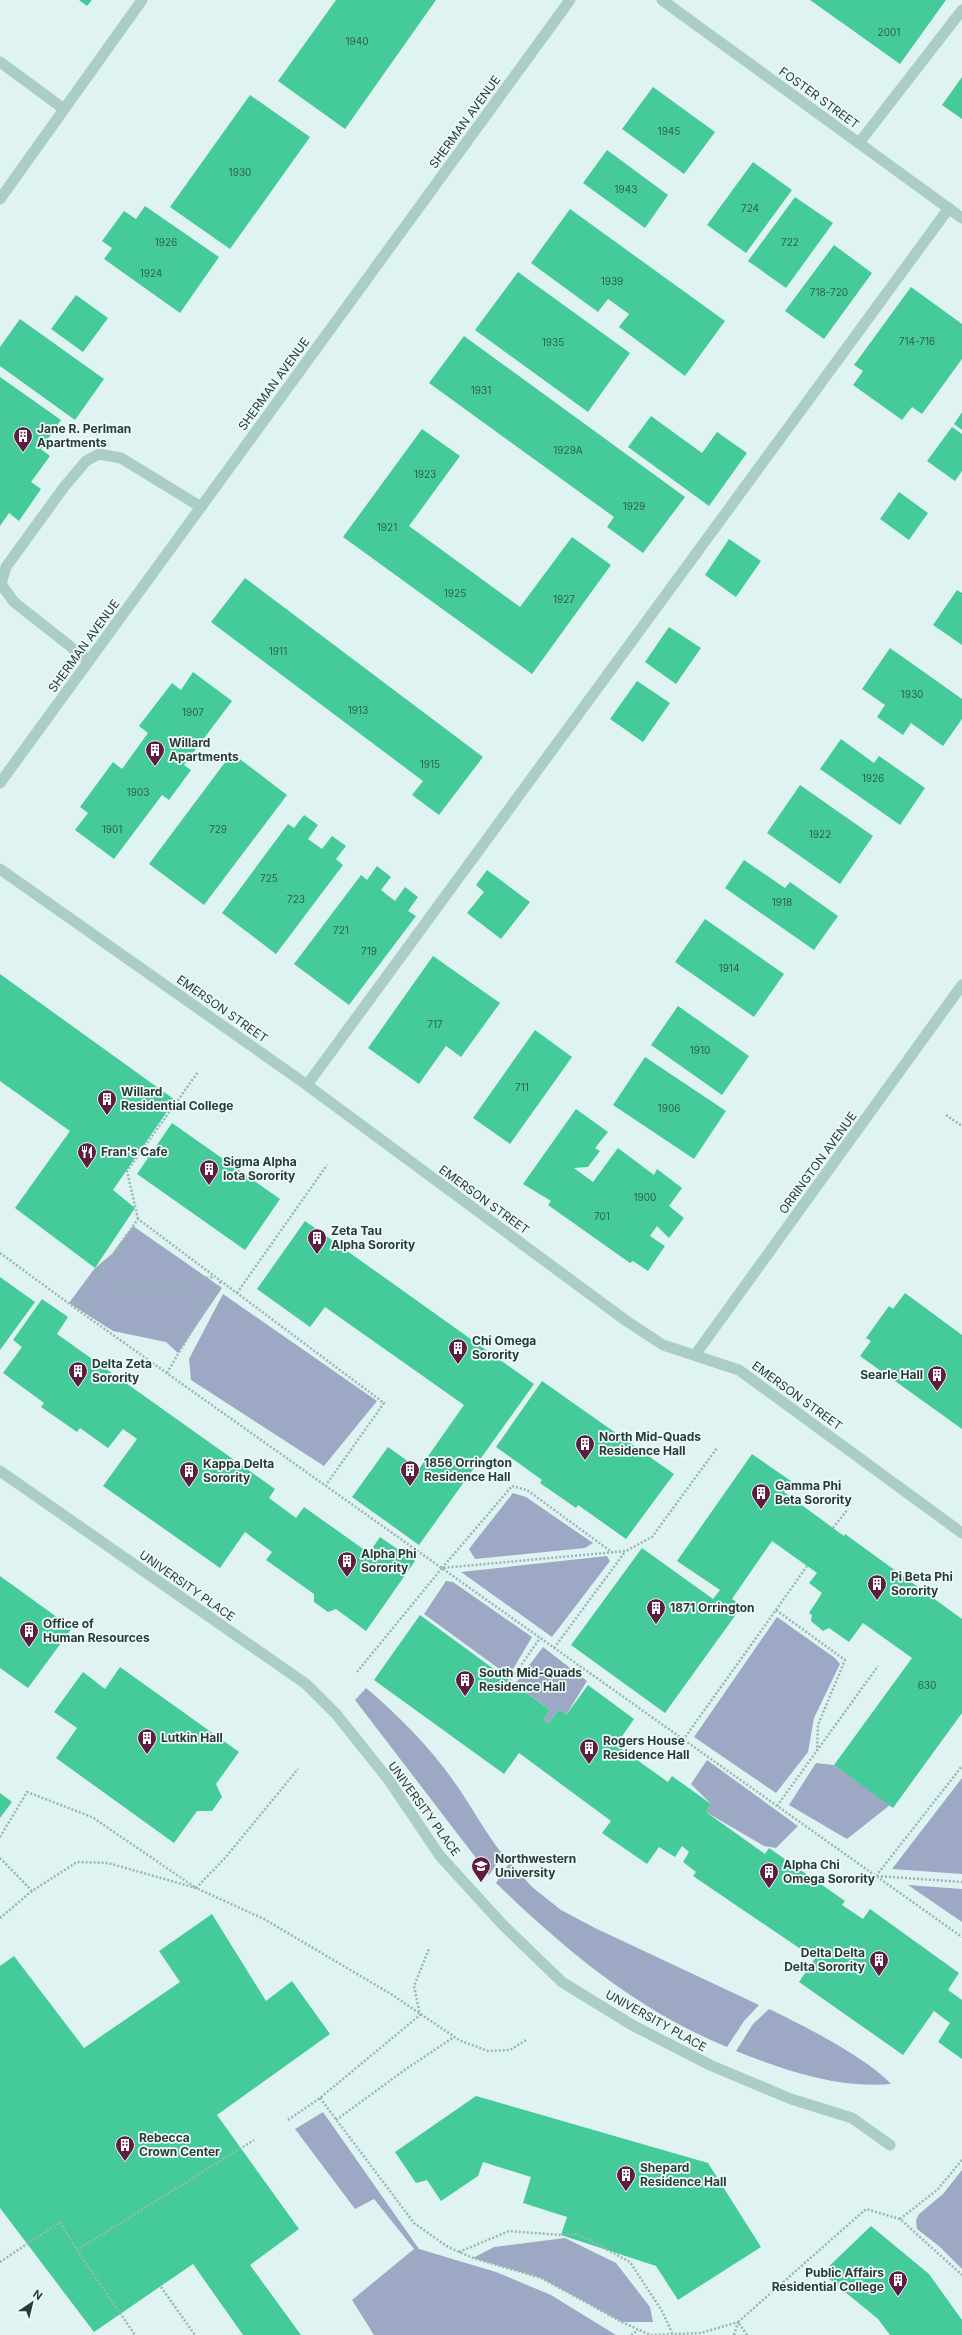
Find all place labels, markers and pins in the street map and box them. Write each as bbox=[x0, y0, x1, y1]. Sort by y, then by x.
place label: Jane R. Perlman Apartments bbox=[37, 421, 131, 450]
building icon: Jane R. Perlman Apartments bbox=[12, 425, 34, 453]
place label: Willard Apartments bbox=[169, 735, 239, 764]
building icon: Willard Apartments bbox=[144, 739, 166, 767]
place label: Willard Residential College bbox=[121, 1084, 233, 1113]
building icon: Willard Residential College bbox=[96, 1088, 118, 1116]
restaurant icon: Fran's Cafe bbox=[76, 1141, 98, 1169]
place label: Fran's Cafe bbox=[101, 1144, 168, 1159]
place label: Sigma Alpha Iota Sorority bbox=[223, 1154, 297, 1183]
building icon: Sigma Alpha Iota Sorority bbox=[198, 1158, 220, 1186]
place label: Zeta Tau Alpha Sorority bbox=[331, 1223, 416, 1252]
building icon: Zeta Tau Alpha Sorority bbox=[306, 1227, 328, 1255]
place label: Chi Omega Sorority bbox=[472, 1333, 536, 1362]
building icon: Chi Omega Sorority bbox=[447, 1337, 469, 1365]
place label: Delta Zeta Sorority bbox=[92, 1356, 152, 1385]
building icon: Delta Zeta Sorority bbox=[67, 1360, 89, 1388]
building icon: Searle Hall bbox=[926, 1364, 948, 1392]
place label: Searle Hall bbox=[860, 1367, 923, 1382]
place label: North Mid-Quads Residence Hall bbox=[599, 1429, 701, 1458]
building icon: North Mid-Quads Residence Hall bbox=[574, 1433, 596, 1461]
place label: 1856 Orrington Residence Hall bbox=[424, 1455, 512, 1484]
place label: Kappa Delta Sorority bbox=[203, 1456, 274, 1485]
building icon: 1856 Orrington Residence Hall bbox=[399, 1459, 421, 1487]
building icon: Kappa Delta Sorority bbox=[178, 1460, 200, 1488]
place label: Gamma Phi Beta Sorority bbox=[775, 1478, 852, 1507]
building icon: Gamma Phi Beta Sorority bbox=[750, 1482, 772, 1510]
place label: Alpha Phi Sorority bbox=[361, 1546, 417, 1575]
building icon: Alpha Phi Sorority bbox=[336, 1550, 358, 1578]
place label: Pi Beta Phi Sorority bbox=[891, 1569, 953, 1598]
building icon: Pi Beta Phi Sorority bbox=[866, 1573, 888, 1601]
building icon: 1871 Orrington bbox=[645, 1597, 667, 1625]
place label: 1871 Orrington bbox=[670, 1600, 755, 1615]
place label: Office of Human Resources bbox=[43, 1616, 150, 1645]
building icon: Office of Human Resources bbox=[18, 1620, 40, 1648]
place label: South Mid-Quads Residence Hall bbox=[479, 1665, 582, 1694]
building icon: South Mid-Quads Residence Hall bbox=[454, 1669, 476, 1697]
building icon: Lutkin Hall bbox=[136, 1727, 158, 1755]
place label: Lutkin Hall bbox=[161, 1730, 223, 1745]
place label: Rogers House Residence Hall bbox=[603, 1733, 690, 1762]
building icon: Rogers House Residence Hall bbox=[578, 1737, 600, 1765]
place label: Northwestern University bbox=[495, 1851, 576, 1880]
school or university icon: Northwestern University bbox=[470, 1855, 492, 1883]
place label: Alpha Chi Omega Sorority bbox=[783, 1857, 876, 1886]
building icon: Alpha Chi Omega Sorority bbox=[758, 1861, 780, 1889]
place label: Delta Delta Delta Sorority bbox=[784, 1945, 866, 1974]
building icon: Delta Delta Delta Sorority bbox=[868, 1949, 890, 1977]
place label: Rebecca Crown Center bbox=[139, 2130, 220, 2159]
building icon: Rebecca Crown Center bbox=[114, 2134, 136, 2162]
place label: Shepard Residence Hall bbox=[640, 2160, 727, 2189]
building icon: Shepard Residence Hall bbox=[615, 2164, 637, 2192]
place label: Public Affairs Residential College bbox=[772, 2265, 884, 2294]
building icon: Public Affairs Residential College bbox=[887, 2269, 909, 2297]

